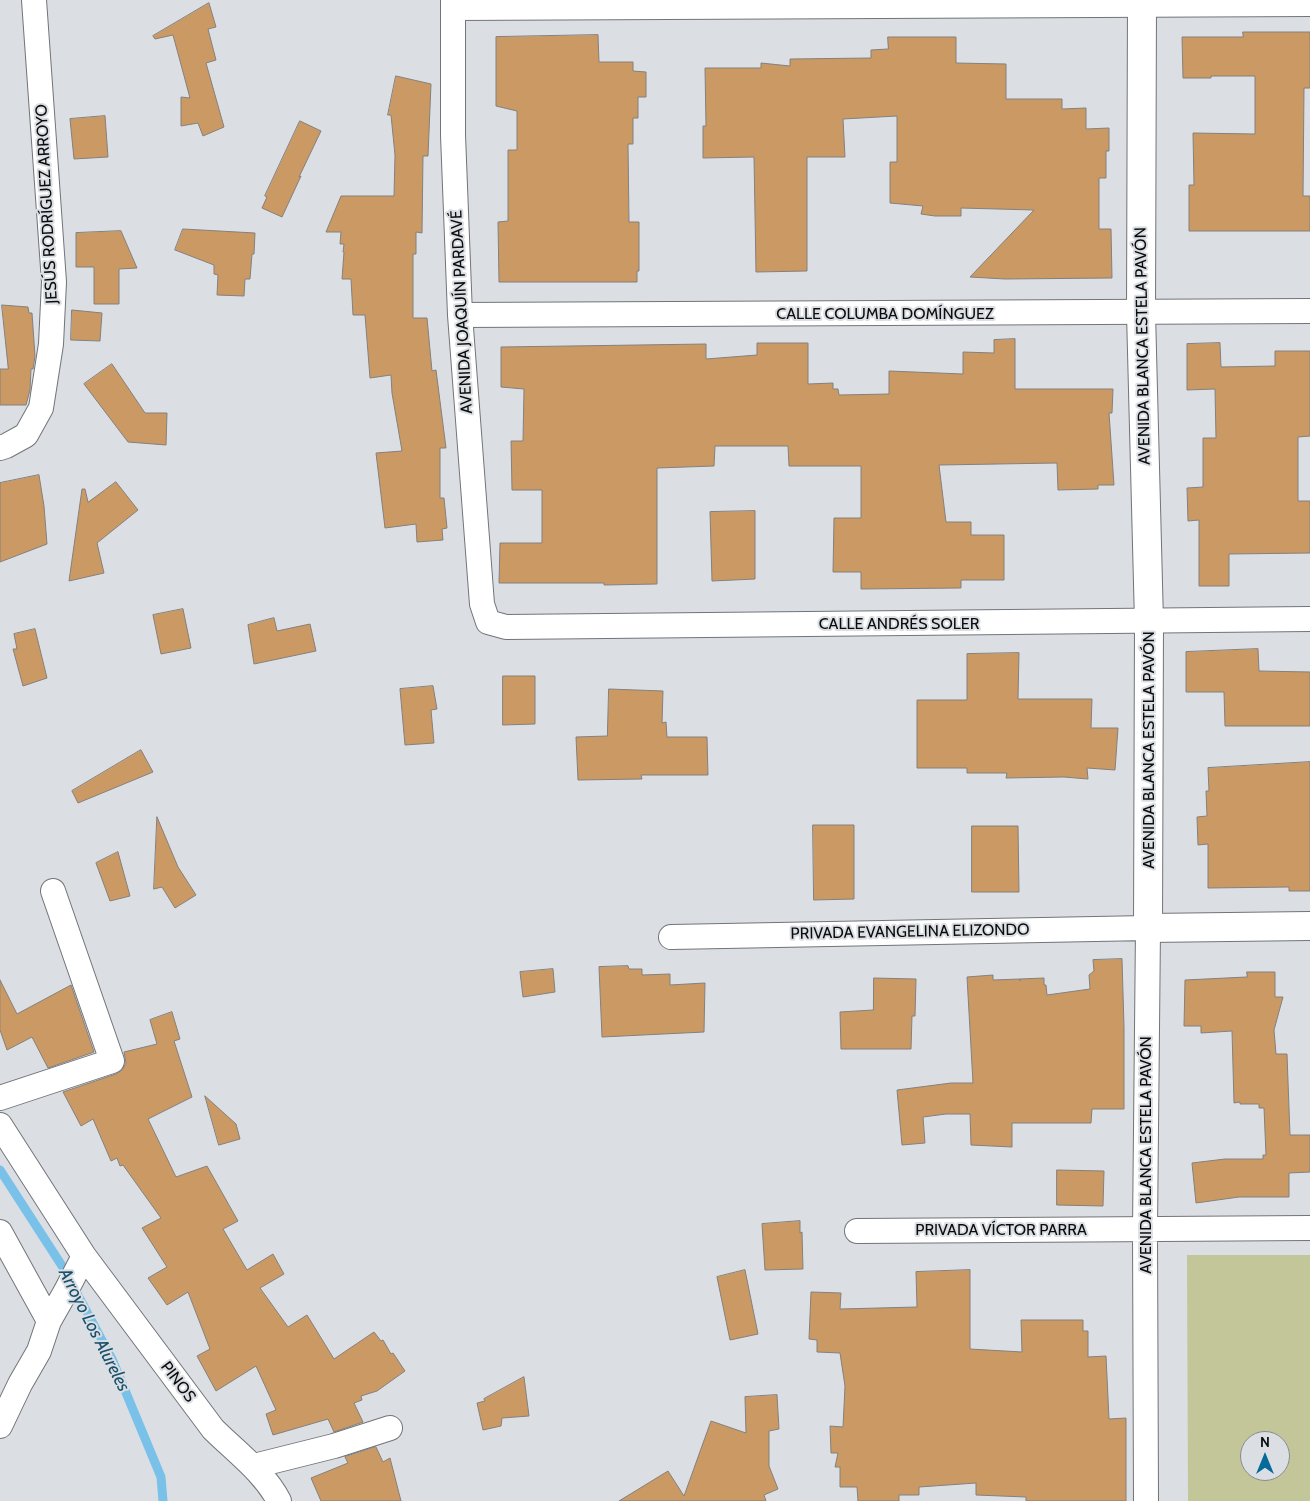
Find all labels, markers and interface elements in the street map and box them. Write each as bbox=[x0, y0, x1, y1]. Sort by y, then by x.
street label: JESÚS RODRÍGUEZ ARROYO bbox=[32, 104, 62, 304]
street label: AVENIDA JOAQUÍN PARDAVÉ bbox=[447, 210, 477, 414]
street label: AVENIDA BLANCA ESTELA PAVÓN bbox=[1131, 227, 1155, 465]
street label: CALLE COLUMBA DOMÍNGUEZ bbox=[776, 304, 994, 324]
street label: CALLE ANDRÉS SOLER bbox=[819, 614, 979, 634]
street label: AVENIDA BLANCA ESTELA PAVÓN bbox=[1139, 631, 1159, 869]
street label: PRIVADA EVANGELINA ELIZONDO bbox=[790, 920, 1030, 944]
street label: AVENIDA BLANCA ESTELA PAVÓN bbox=[1136, 1036, 1156, 1274]
street label: PRIVADA VÍCTOR PARRA bbox=[915, 1220, 1087, 1240]
water label: Arroyo Los Alureles bbox=[54, 1265, 134, 1395]
street label: PINOS bbox=[156, 1358, 200, 1406]
north arrow bbox=[1240, 1431, 1290, 1481]
text: N bbox=[1260, 1433, 1270, 1451]

